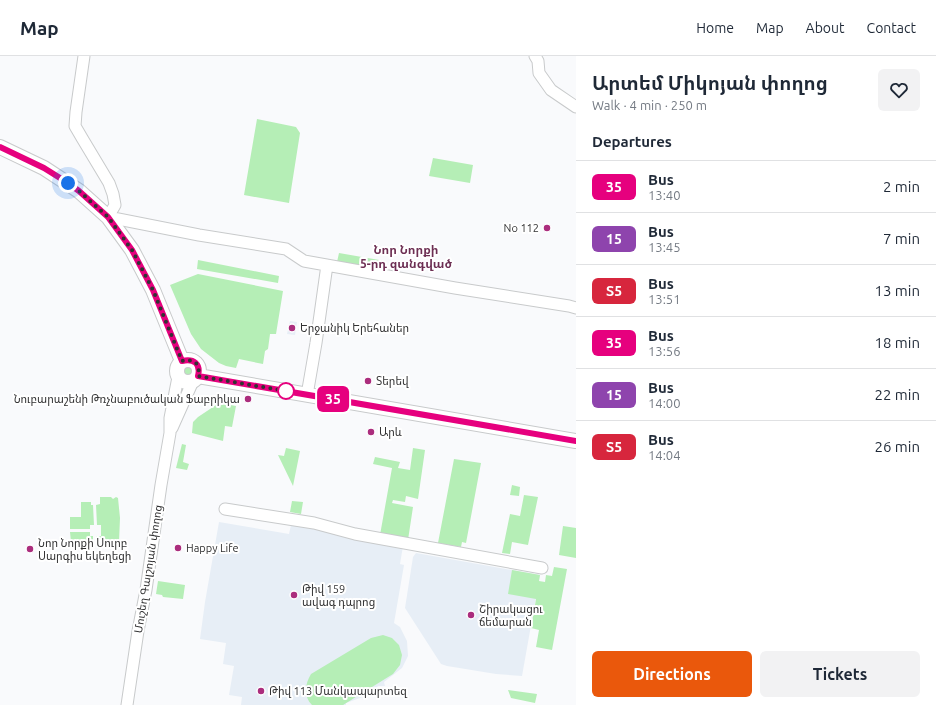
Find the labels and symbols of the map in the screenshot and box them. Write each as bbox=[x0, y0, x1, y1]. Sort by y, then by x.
your location bbox=[58, 173, 78, 193]
place label: No 112 bbox=[504, 222, 539, 234]
marker: No 112 bbox=[542, 223, 552, 233]
district label: Նոր Նորքի 5-րդ զանգված bbox=[360, 243, 452, 271]
place label: Երջանիկ Երեհաներ bbox=[300, 322, 409, 335]
marker: Երջանիկ Երեհաներ bbox=[287, 323, 297, 333]
place label: Տերեվ bbox=[376, 375, 409, 388]
marker: Տերեվ bbox=[363, 376, 373, 386]
unlabelled marker bbox=[277, 382, 295, 400]
line badge: 35 bbox=[315, 386, 351, 412]
place label: Նուբարաշենի Թռչնաբուծական Ֆաբրիկա bbox=[14, 393, 240, 406]
marker: Նուբարաշենի Թռչնաբուծական Ֆաբրիկա bbox=[243, 394, 253, 404]
place label: Արև bbox=[379, 426, 402, 439]
marker: Արև bbox=[366, 427, 376, 437]
street label: Մուշեղ Գալշոյան փողոց bbox=[132, 504, 165, 634]
place label: Նոր Նորքի Սուրբ Սարգիս եկեղեցի bbox=[38, 537, 131, 563]
place label: Happy Life bbox=[186, 542, 239, 554]
marker: Happy Life bbox=[173, 543, 183, 553]
marker: Նոր Նորքի Սուրբ Սարգիս եկեղեցի bbox=[25, 544, 35, 554]
place label: Թիվ 159 ավագ դպրոց bbox=[302, 583, 375, 609]
marker: Թիվ 159 ավագ դպրոց bbox=[289, 590, 299, 600]
place label: Շիրակացու ճեմարան bbox=[479, 603, 543, 629]
marker: Շիրակացու ճեմարան bbox=[466, 610, 476, 620]
place label: Թիվ 113 Մանկապարտեզ bbox=[269, 685, 408, 698]
marker: Թիվ 113 Մանկապարտեզ bbox=[256, 686, 266, 696]

